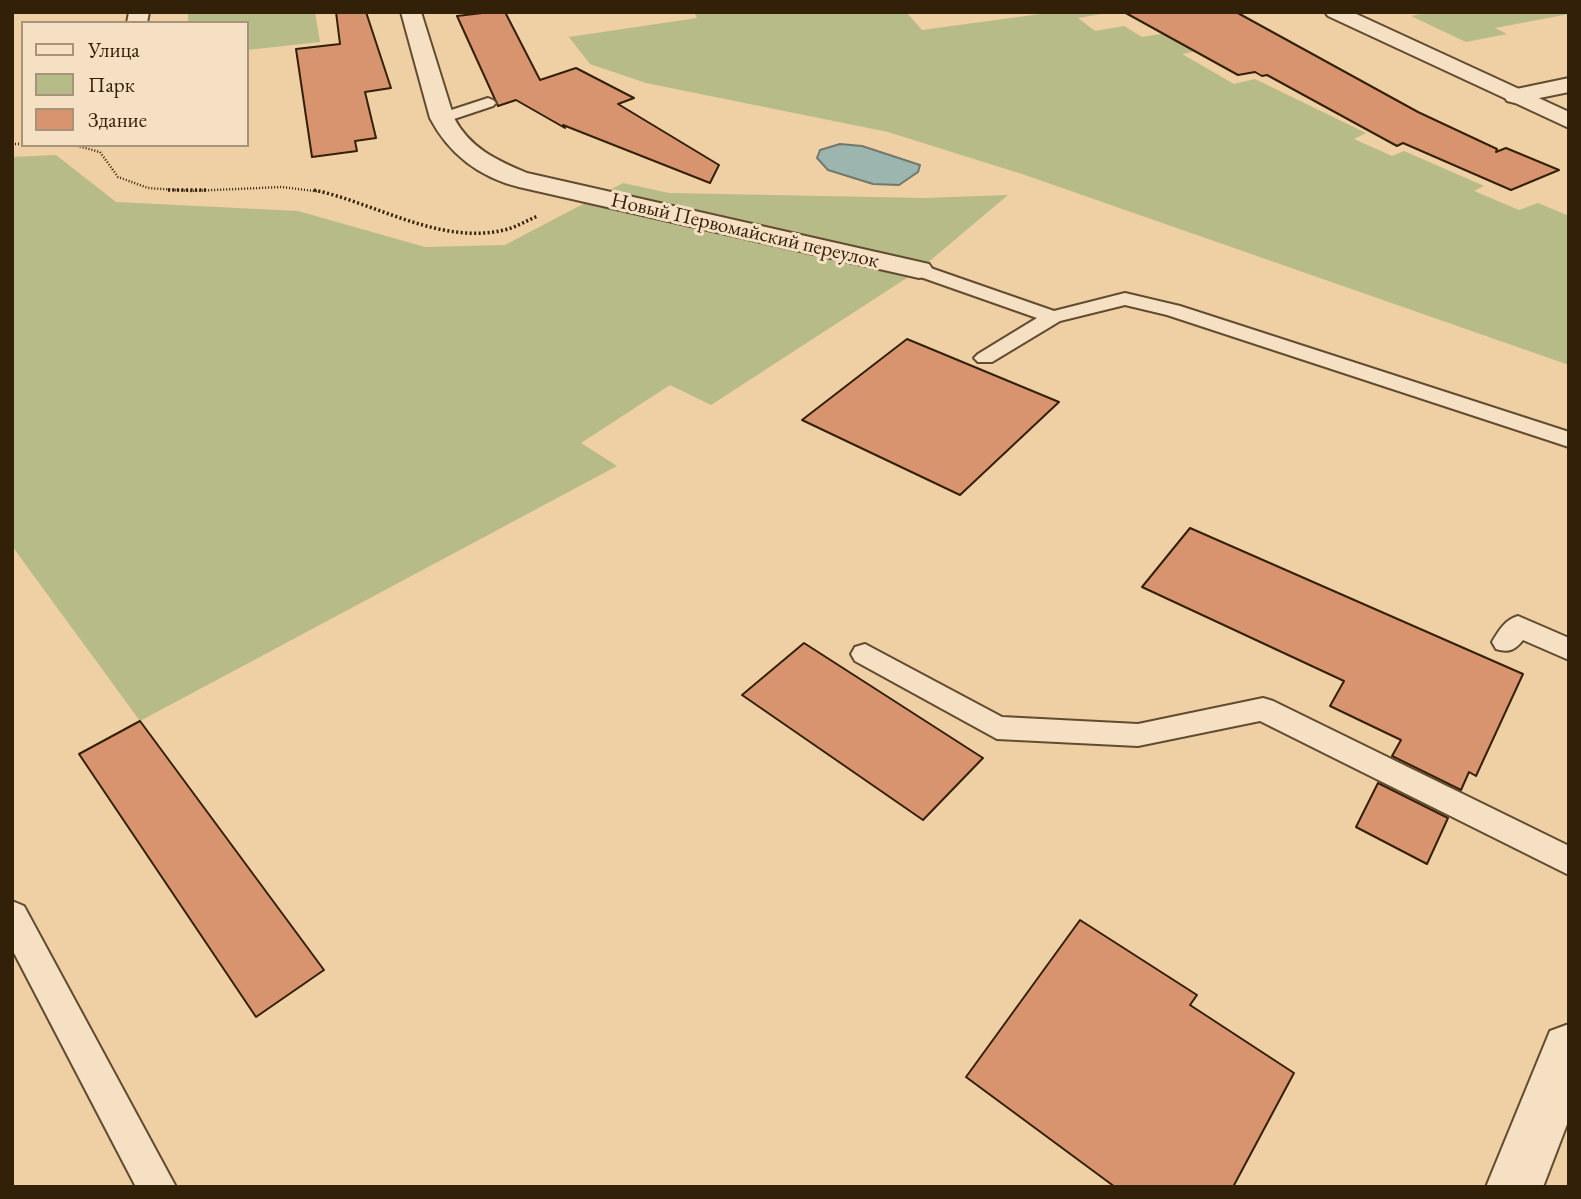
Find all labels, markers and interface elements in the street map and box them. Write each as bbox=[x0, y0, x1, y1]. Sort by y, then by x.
legend bbox=[21, 21, 248, 147]
text: Улица bbox=[88, 36, 140, 63]
text: Парк bbox=[88, 71, 135, 98]
text: Здание bbox=[88, 106, 147, 133]
street label: Новый Первомайский переулок bbox=[609, 188, 881, 274]

